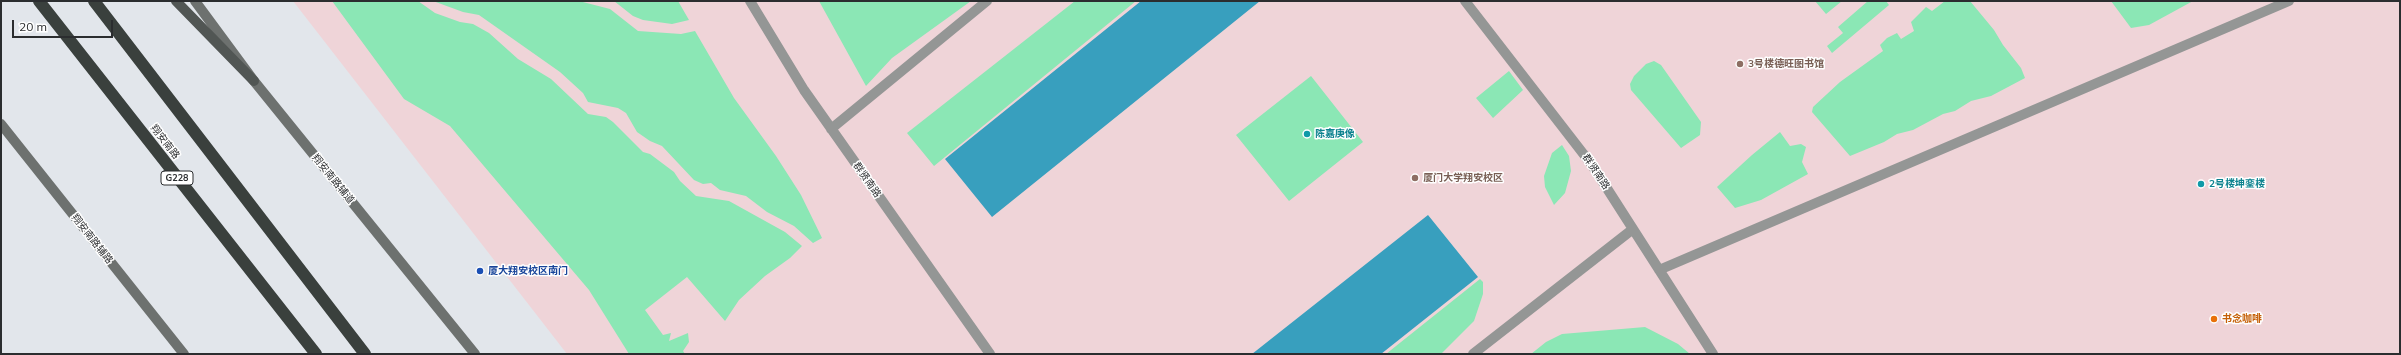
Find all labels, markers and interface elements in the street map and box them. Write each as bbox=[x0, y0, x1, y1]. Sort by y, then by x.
scale bar bbox=[14, 12, 115, 38]
text: 20 m bbox=[19, 19, 47, 34]
place label: 3号楼德旺图书馆 bbox=[1748, 58, 1824, 70]
marker: 3号楼德旺图书馆 bbox=[1735, 59, 1745, 69]
street label: 翔安南路 bbox=[148, 123, 182, 161]
place label: 陈嘉庚像 bbox=[1315, 128, 1355, 140]
marker: 陈嘉庚像 bbox=[1302, 129, 1312, 139]
street label: 翔安南路辅道 bbox=[309, 152, 357, 206]
street label: 群贤南路 bbox=[1580, 152, 1612, 192]
street label: 群贤南路 bbox=[851, 160, 883, 200]
road number: G228 bbox=[161, 171, 193, 185]
place label: 厦门大学翔安校区 bbox=[1423, 172, 1503, 184]
marker: 厦门大学翔安校区 bbox=[1410, 173, 1420, 183]
place label: 2号楼坤銮楼 bbox=[2209, 178, 2265, 190]
marker: 2号楼坤銮楼 bbox=[2196, 179, 2206, 189]
street label: 翔安南路辅路 bbox=[69, 212, 115, 266]
place label: 厦大翔安校区南门 bbox=[488, 265, 568, 277]
marker: 厦大翔安校区南门 bbox=[475, 266, 485, 276]
place label: 书念咖啡 bbox=[2222, 313, 2262, 325]
marker: 书念咖啡 bbox=[2209, 314, 2219, 324]

